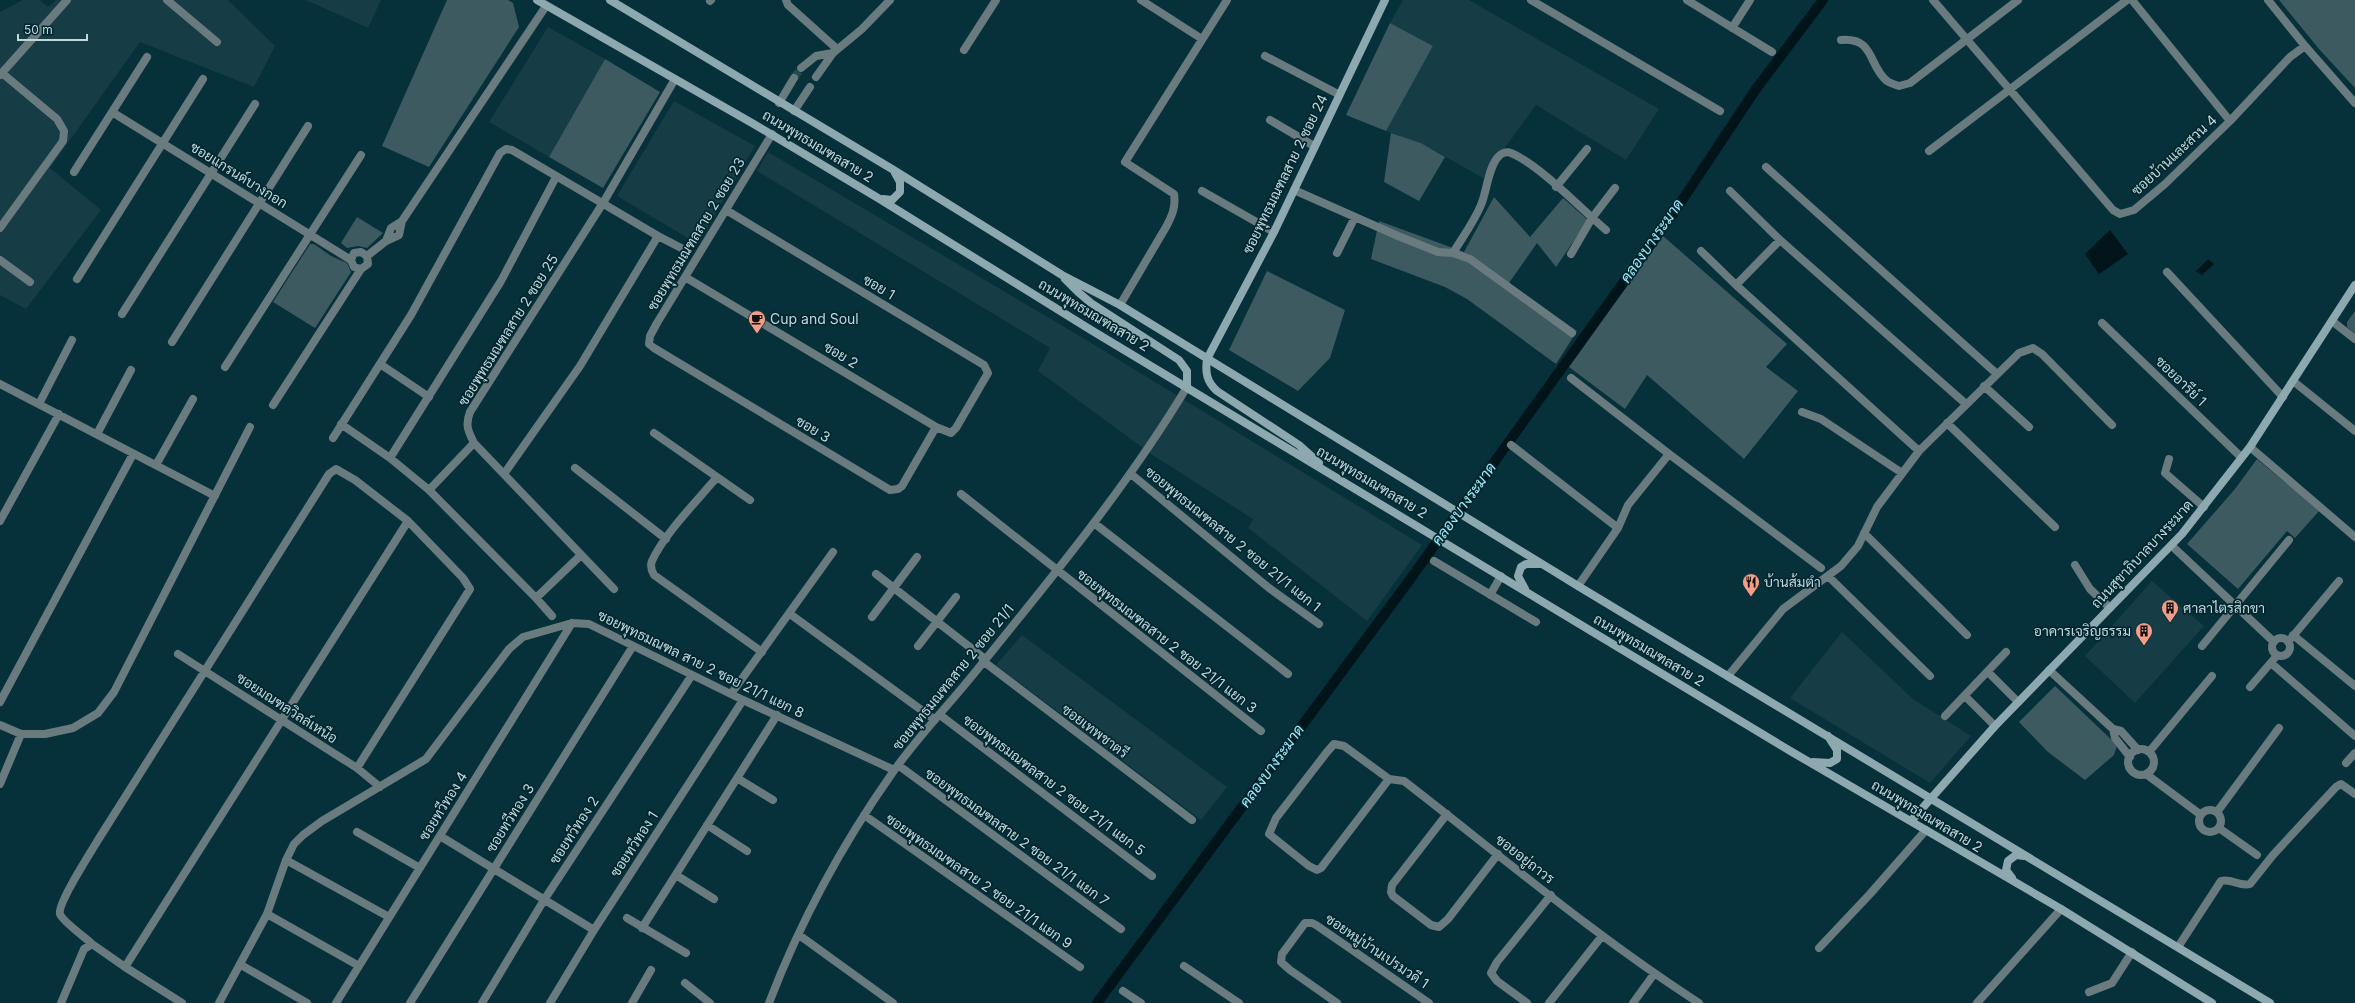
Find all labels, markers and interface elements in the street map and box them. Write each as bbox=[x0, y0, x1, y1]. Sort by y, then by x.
scale bar bbox=[18, 16, 87, 42]
text: 50 m bbox=[24, 22, 53, 37]
street label: ซอยพุทธมณฑลสาย 2 ซอย 24 bbox=[1238, 91, 1332, 257]
street label: ถนนพุทธมณฑลสาย 2 bbox=[759, 106, 877, 187]
street label: ซอยบ้านและสวน 4 bbox=[2127, 111, 2220, 199]
street label: ซอยแกรนด์บางกอก bbox=[187, 138, 291, 211]
street label: ซอยพุทธมณฑลสาย 2 ซอย 23 bbox=[643, 154, 750, 314]
water label: คลองบางระมาด bbox=[1616, 195, 1687, 286]
street label: ซอยพุทธมณฑลสาย 2 ซอย 25 bbox=[454, 251, 563, 410]
street label: ซอย 1 bbox=[860, 270, 898, 303]
street label: ถนนพุทธมณฑลสาย 2 bbox=[1035, 275, 1153, 356]
cafe icon: Cup and Soul bbox=[747, 309, 767, 334]
place label: Cup and Soul bbox=[770, 310, 859, 327]
street label: ซอย 2 bbox=[821, 338, 862, 371]
street label: ซอยอารีย์ 1 bbox=[2152, 352, 2210, 409]
street label: ซอย 3 bbox=[793, 412, 834, 445]
street label: ถนนพุทธมณฑลสาย 2 bbox=[1313, 442, 1431, 523]
water label: คลองบางระมาด bbox=[1427, 458, 1500, 549]
street label: ซอยพุทธมณฑลสาย 2 ซอย 21/1 แยก 1 bbox=[1141, 463, 1324, 616]
street label: ถนนสุขาภิบาลบางระมาด bbox=[2087, 496, 2198, 613]
street label: ซอยพุทธมณฑลสาย 2 ซอย 21/1 แยก 3 bbox=[1073, 565, 1261, 718]
restaurant icon: บ้านส้มตำ bbox=[1741, 572, 1761, 597]
place label: บ้านส้มตำ bbox=[1764, 573, 1821, 590]
building icon: ศาลาไตรสิกขา bbox=[2160, 598, 2180, 623]
place label: ศาลาไตรสิกขา bbox=[2183, 599, 2265, 616]
street label: ซอยพุทธมณฑลสาย 2 ซอย 21/1 bbox=[888, 600, 1018, 754]
street label: ซอยพุทธมณฑล สาย 2 ซอย 21/1 แยก 8 bbox=[594, 606, 807, 723]
street label: ถนนพุทธมณฑลสาย 2 bbox=[1590, 610, 1708, 691]
building icon: อาคารเจริญธรรม bbox=[2134, 621, 2154, 646]
place label: อาคารเจริญธรรม bbox=[2034, 622, 2131, 640]
street label: ซอยมณฑลวิลล์เหนือ bbox=[234, 669, 341, 747]
street label: ซอยเทพชาตรี bbox=[1059, 700, 1132, 761]
street label: ซอยพุทธมณฑลสาย 2 ซอย 21/1 แยก 5 bbox=[959, 711, 1149, 860]
water label: คลองบางระมาด bbox=[1235, 720, 1308, 811]
street label: ซอยพุทธมณฑลสาย 2 ซอย 21/1 แยก 7 bbox=[921, 764, 1113, 911]
street label: ซอยทวีทอง 4 bbox=[415, 768, 470, 843]
street label: ถนนพุทธมณฑลสาย 2 bbox=[1868, 776, 1986, 857]
street label: ซอยทวีทอง 3 bbox=[482, 780, 537, 855]
street label: ซอยทวีทอง 2 bbox=[545, 793, 602, 867]
street label: ซอยทวีทอง 1 bbox=[606, 808, 661, 880]
street label: ซอยพุทธมณฑลสาย 2 ซอย 21/1 แยก 9 bbox=[882, 809, 1076, 953]
street label: ซอยอยู่ถาวร bbox=[1491, 830, 1558, 889]
street label: ซอยหมู่บ้านเปรมวดี 1 bbox=[1321, 910, 1432, 993]

